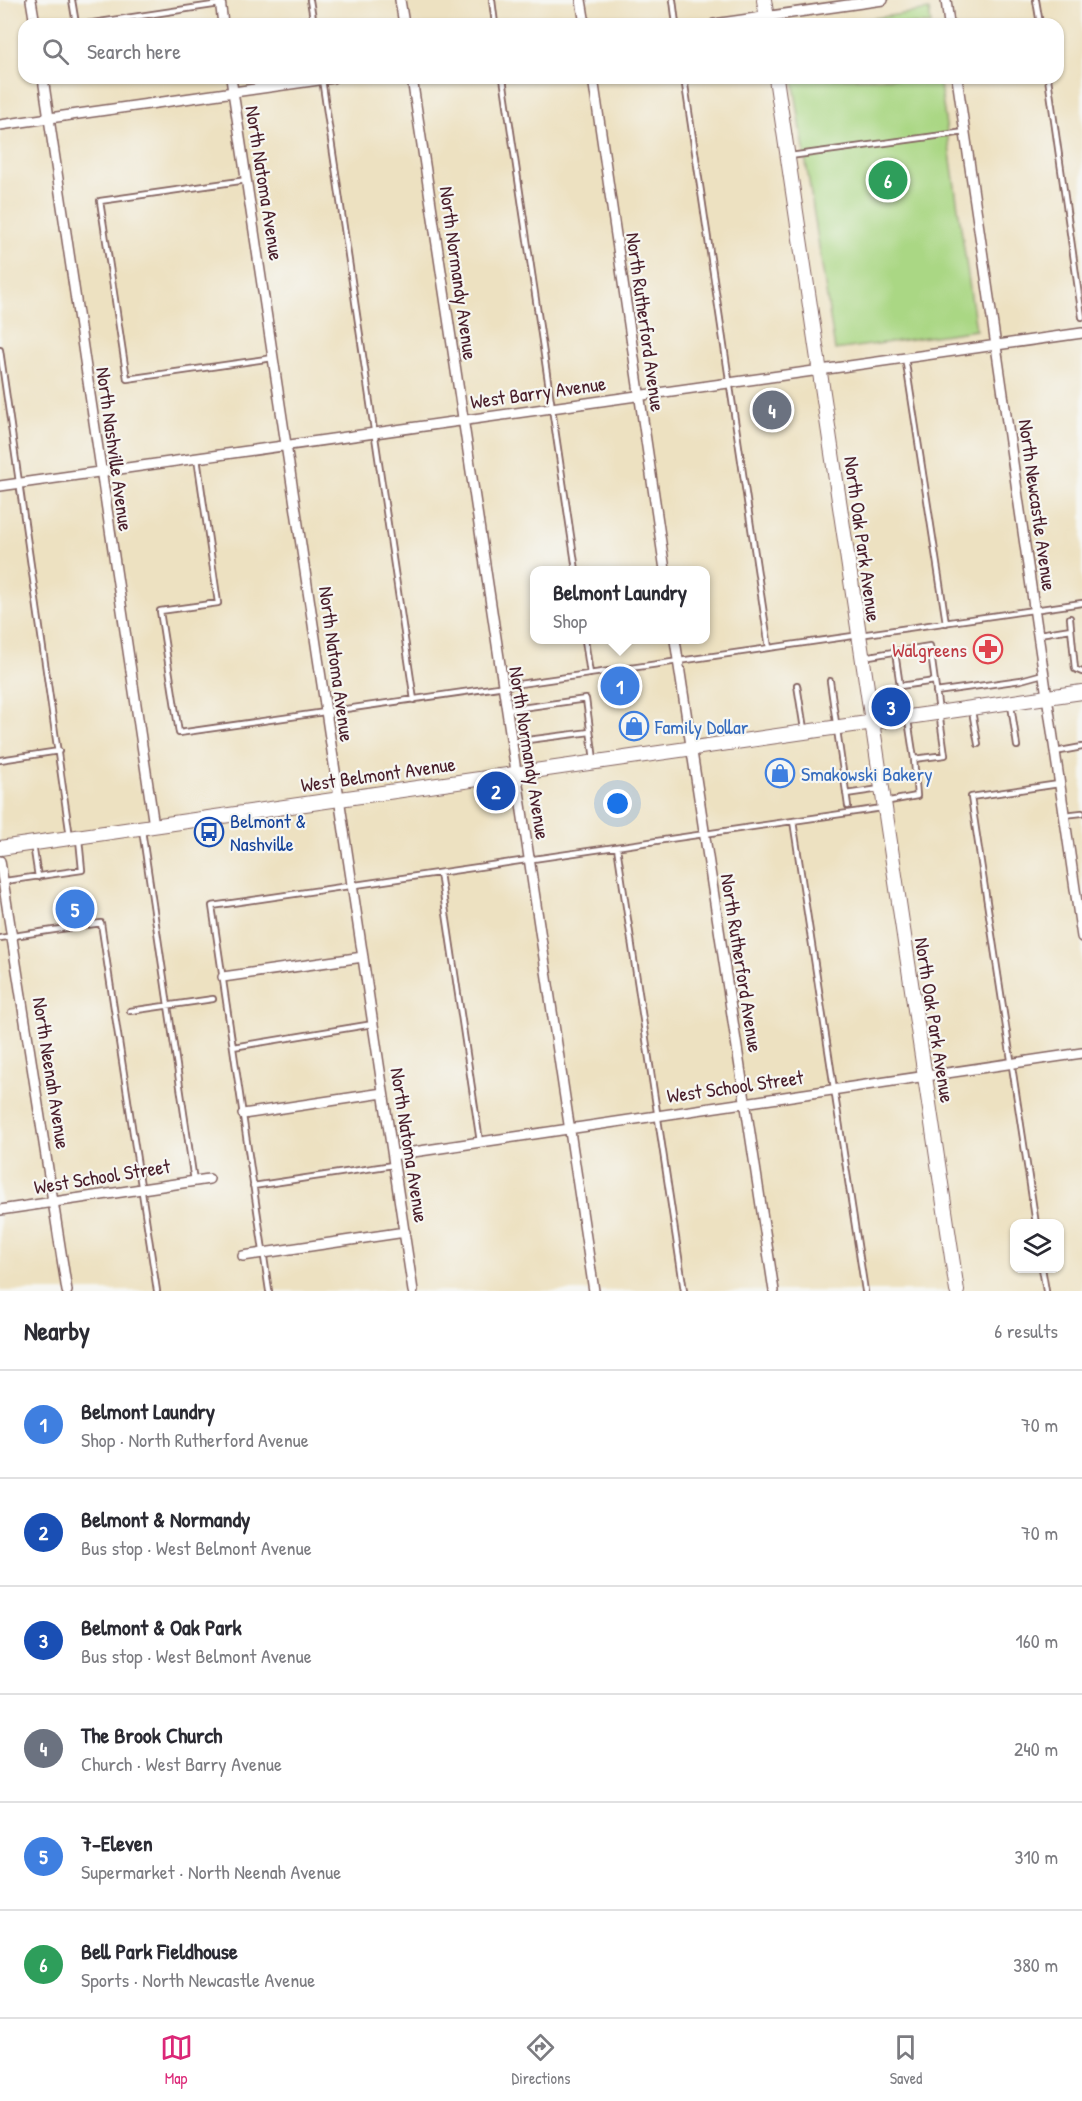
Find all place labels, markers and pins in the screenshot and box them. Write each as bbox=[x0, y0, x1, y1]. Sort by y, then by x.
pin: 6 bbox=[868, 158, 908, 202]
pin: 4 bbox=[752, 388, 792, 432]
pharmacy icon: Walgreens bbox=[972, 633, 1004, 665]
place label: Walgreens bbox=[892, 636, 967, 663]
pin: 1 bbox=[600, 664, 640, 708]
pin: 3 bbox=[872, 684, 910, 730]
shop icon: Family Dollar bbox=[618, 710, 650, 742]
place label: Family Dollar bbox=[654, 713, 749, 740]
shop icon: Smakowski Bakery bbox=[764, 757, 796, 789]
place label: Smakowski Bakery bbox=[801, 760, 933, 787]
pin: 2 bbox=[476, 768, 516, 814]
place label: Belmont & Nashville bbox=[230, 807, 306, 857]
bus stop icon: Belmont & Nashville bbox=[193, 816, 225, 848]
pin: 5 bbox=[56, 886, 94, 932]

